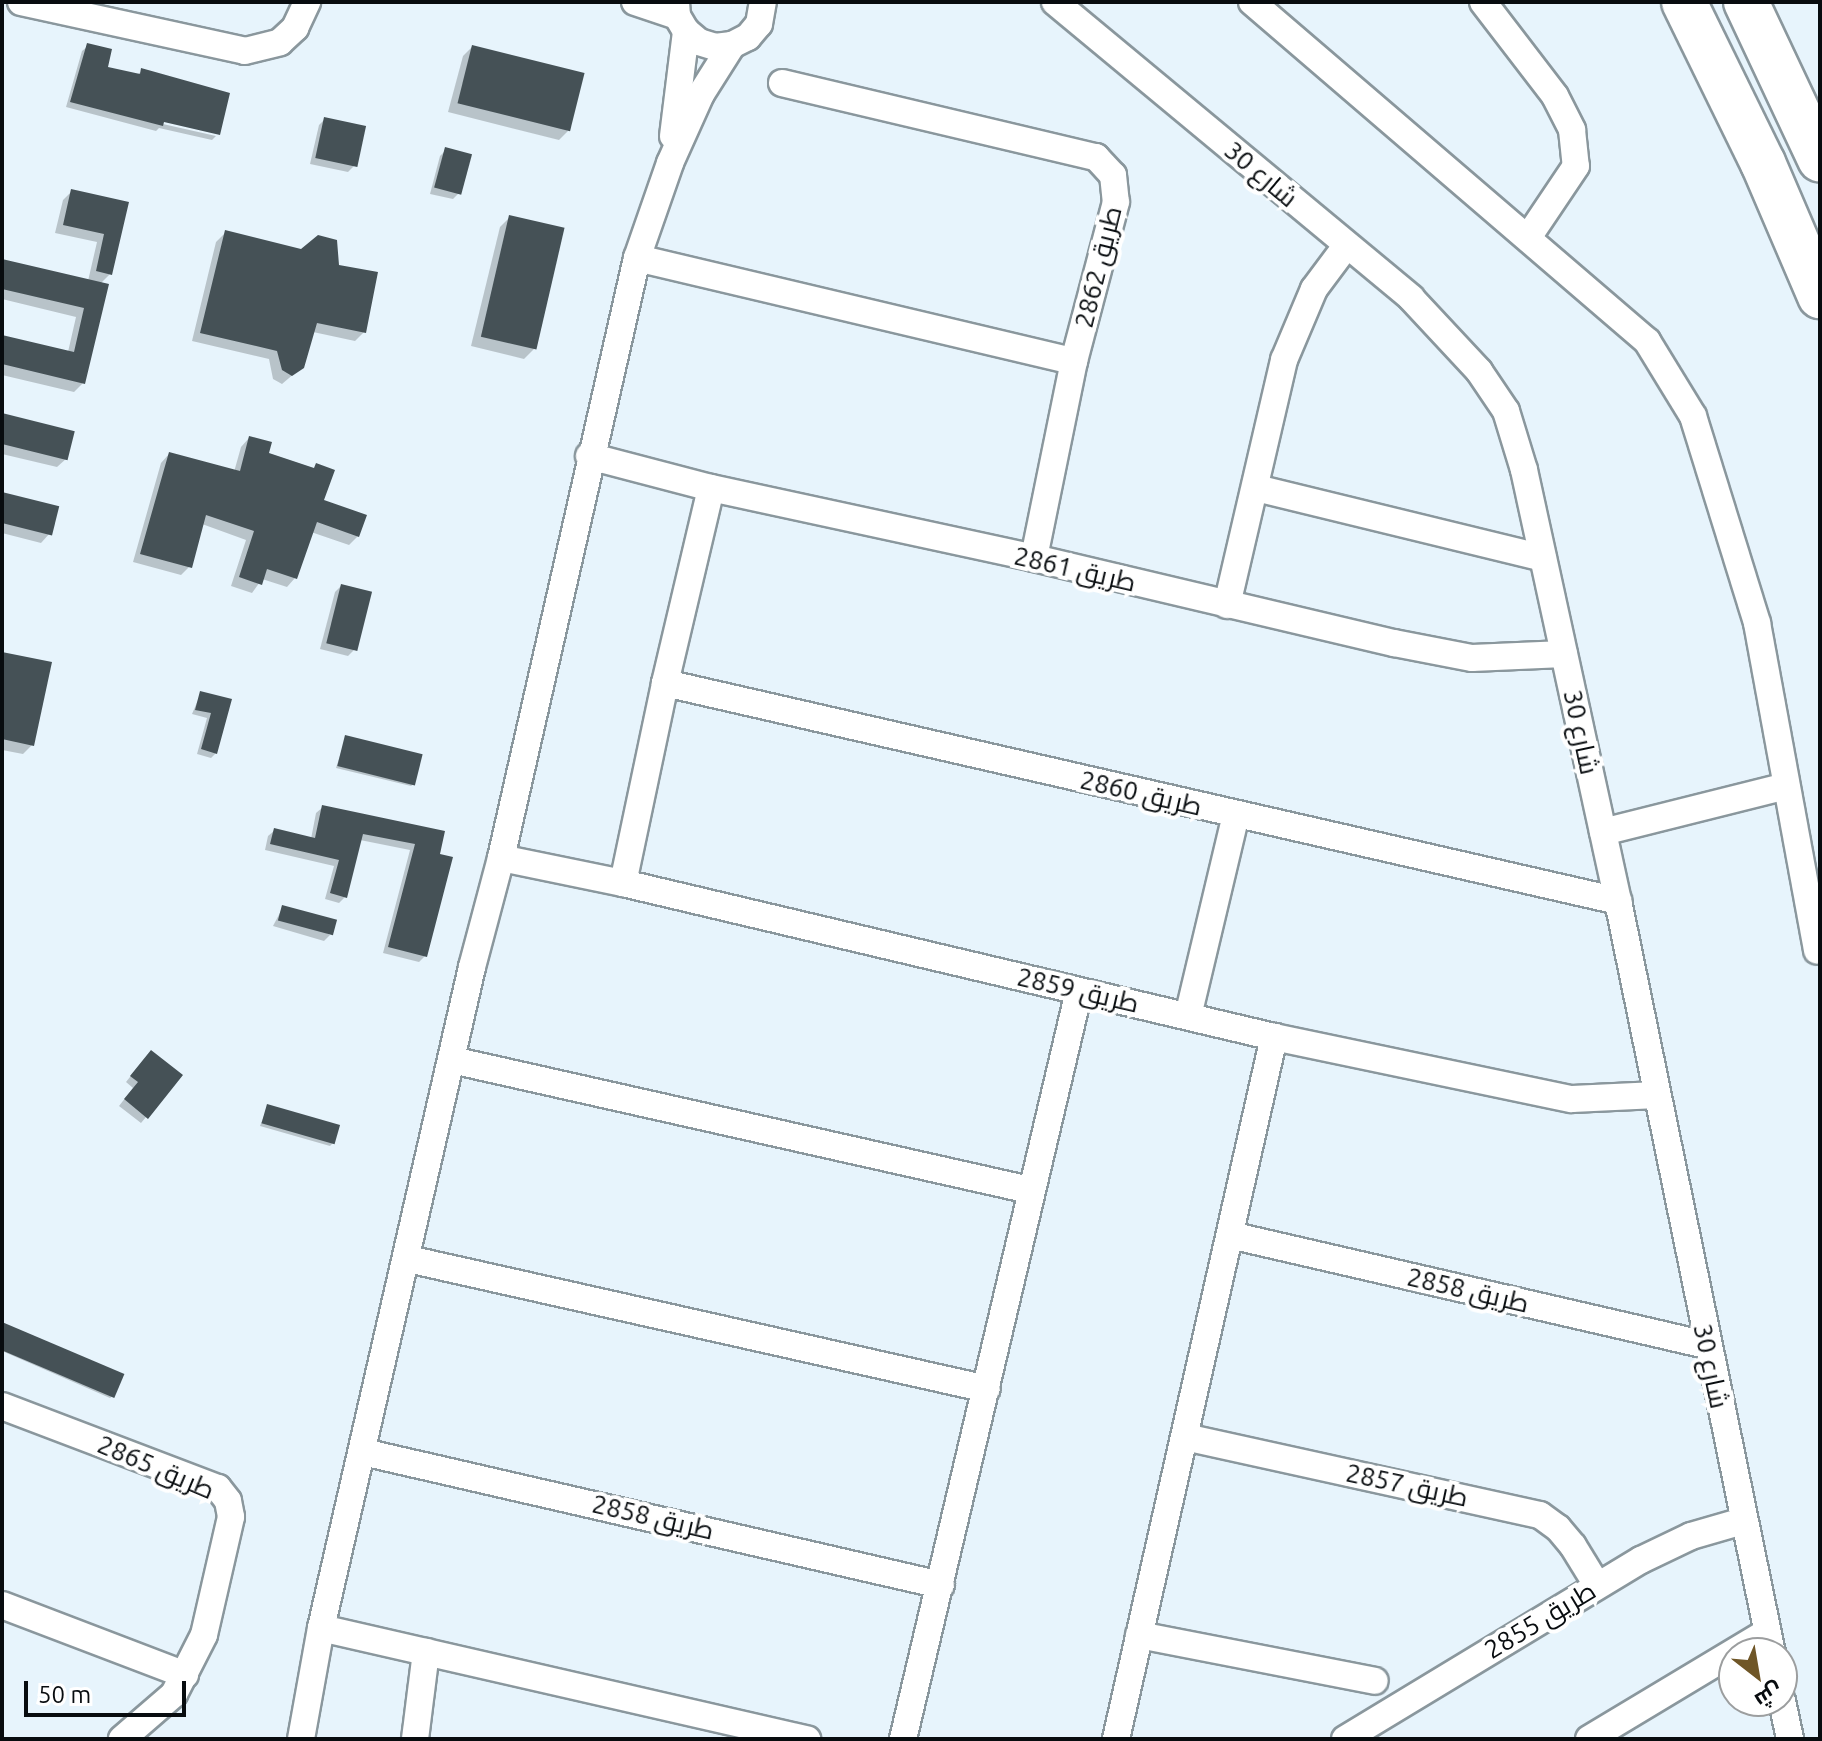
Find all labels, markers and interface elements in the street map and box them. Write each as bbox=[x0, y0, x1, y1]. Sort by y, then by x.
street label: شارع 30 bbox=[1218, 135, 1304, 213]
street label: طريق 2862 bbox=[1068, 203, 1128, 331]
street label: طريق 2861 bbox=[1011, 540, 1139, 598]
street label: شارع 30 bbox=[1557, 687, 1605, 777]
street label: طريق 2860 bbox=[1077, 764, 1205, 822]
street label: طريق 2859 bbox=[1014, 961, 1142, 1019]
street label: طريق 2858 bbox=[1404, 1261, 1532, 1319]
street label: شارع 30 bbox=[1687, 1321, 1735, 1411]
street label: طريق 2865 bbox=[93, 1428, 219, 1506]
street label: طريق 2857 bbox=[1343, 1457, 1471, 1513]
street label: طريق 2858 bbox=[589, 1488, 717, 1546]
street label: طريق 2855 bbox=[1479, 1575, 1601, 1665]
north arrow bbox=[1718, 1637, 1798, 1717]
scale bar bbox=[28, 1665, 190, 1715]
text: ش bbox=[1751, 1678, 1788, 1714]
text: 50 m bbox=[38, 1681, 91, 1708]

